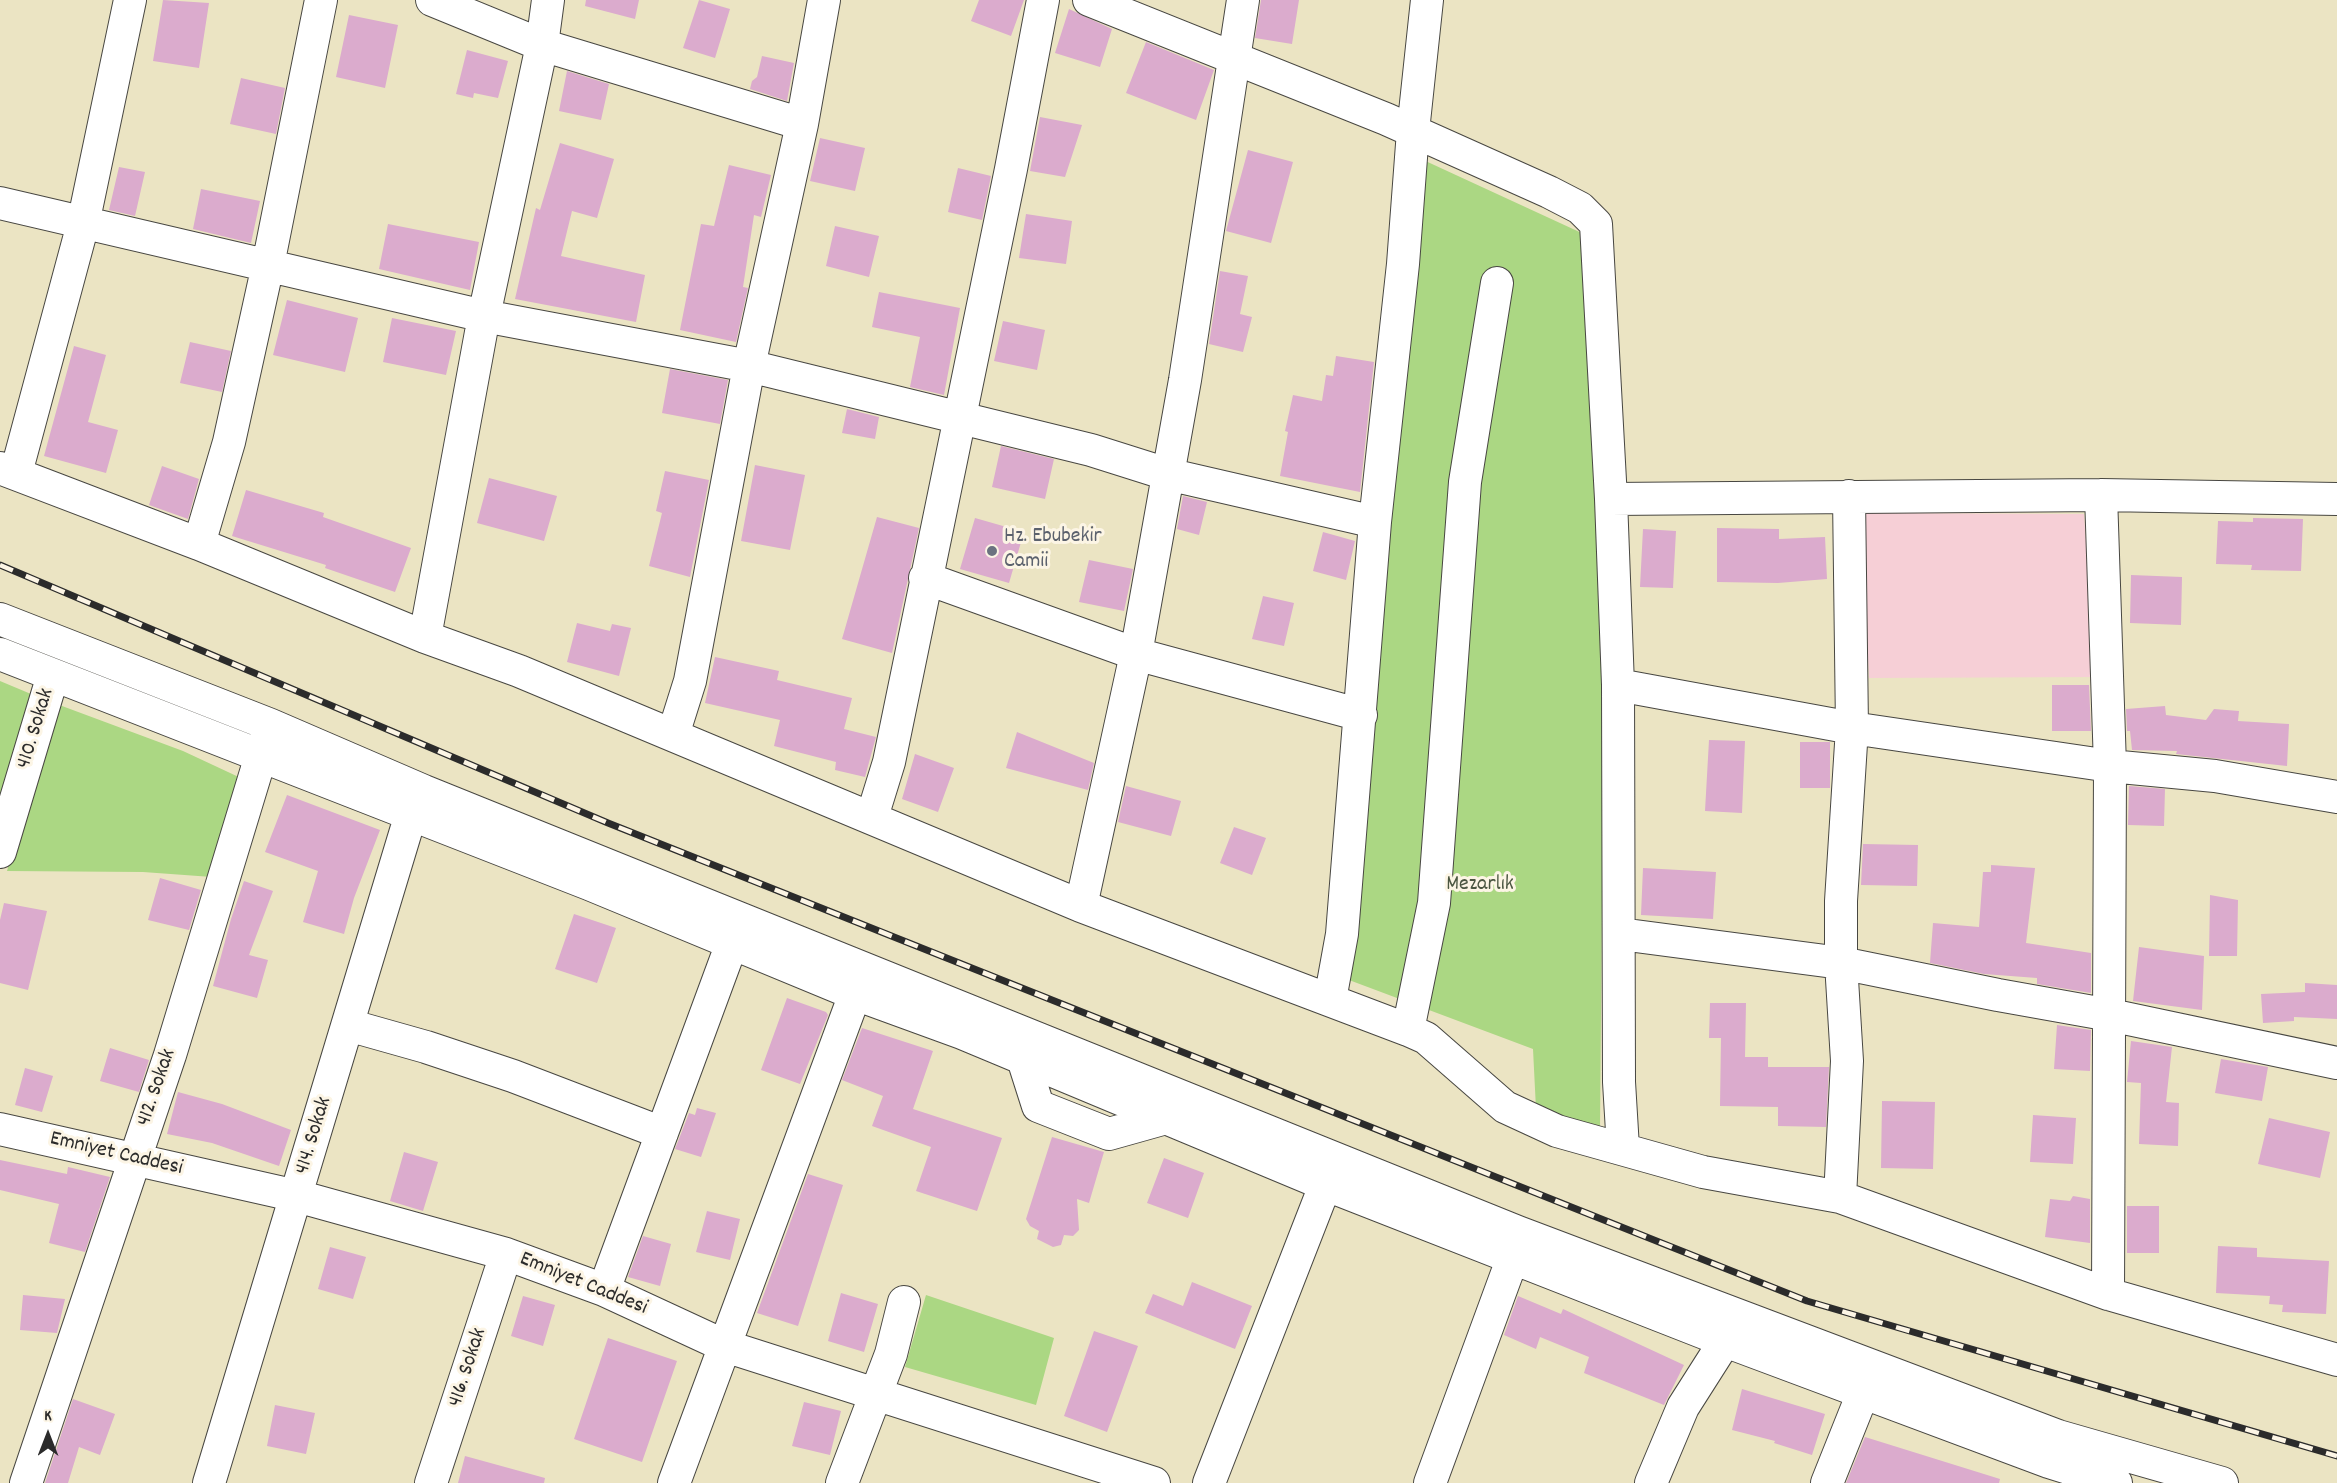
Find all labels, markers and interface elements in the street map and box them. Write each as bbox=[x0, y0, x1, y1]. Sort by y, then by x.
place label: Hz. Ebubekir Camii bbox=[1004, 525, 1102, 576]
marker: Hz. Ebubekir Camii bbox=[985, 544, 999, 558]
street label: 410. Sokak bbox=[12, 686, 62, 772]
park label: Mezarlık bbox=[1446, 873, 1514, 899]
street label: 412. Sokak bbox=[132, 1046, 184, 1130]
street label: 414. Sokak bbox=[291, 1094, 339, 1178]
street label: Emniyet Caddesi bbox=[47, 1127, 185, 1183]
street label: Emniyet Caddesi bbox=[515, 1247, 651, 1323]
street label: 416. Sokak bbox=[444, 1325, 494, 1411]
north arrow bbox=[18, 1405, 78, 1465]
text: K bbox=[44, 1405, 52, 1428]

